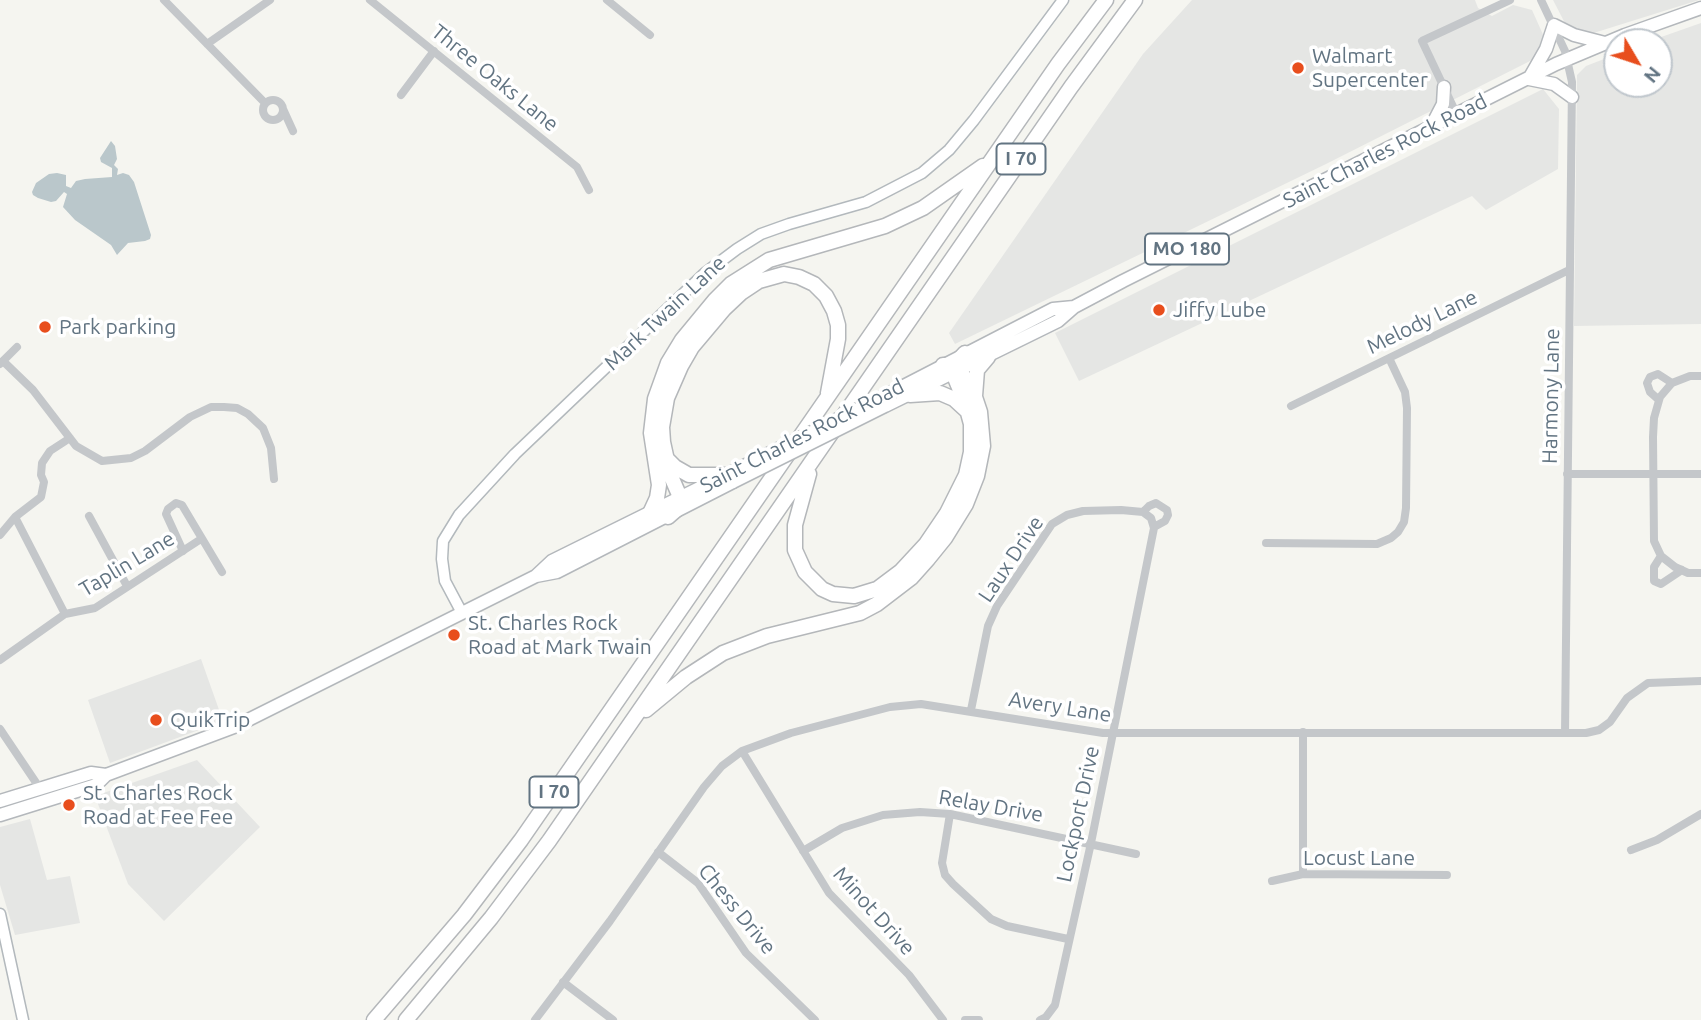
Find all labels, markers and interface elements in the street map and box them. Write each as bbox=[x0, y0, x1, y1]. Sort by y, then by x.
street label: Three Oaks Lane bbox=[426, 19, 564, 137]
north arrow bbox=[1603, 28, 1673, 98]
place label: Walmart Supercenter bbox=[1312, 43, 1428, 93]
marker: Walmart Supercenter bbox=[1290, 60, 1306, 76]
text: N bbox=[1640, 63, 1666, 87]
street label: Saint Charles Rock Road bbox=[1279, 89, 1491, 213]
road number: I 70 bbox=[996, 144, 1046, 174]
road number: MO 180 bbox=[1145, 233, 1229, 264]
street label: Mark Twain Lane bbox=[599, 250, 731, 376]
street label: Melody Lane bbox=[1363, 284, 1481, 360]
place label: Jiffy Lube bbox=[1173, 297, 1266, 323]
marker: Jiffy Lube bbox=[1151, 302, 1167, 318]
place label: Park parking bbox=[59, 314, 176, 340]
marker: Park parking bbox=[37, 319, 53, 335]
street label: Harmony Lane bbox=[1537, 328, 1565, 464]
street label: Saint Charles Rock Road bbox=[696, 374, 908, 498]
street label: Laux Drive bbox=[973, 511, 1049, 607]
street label: Taplin Lane bbox=[75, 526, 179, 602]
place label: St. Charles Rock Road at Mark Twain bbox=[468, 610, 652, 660]
marker: St. Charles Rock Road at Mark Twain bbox=[446, 627, 462, 643]
street label: Avery Lane bbox=[1007, 686, 1113, 728]
place label: QuikTrip bbox=[170, 707, 250, 733]
marker: QuikTrip bbox=[148, 712, 164, 728]
street label: Lockport Drive bbox=[1051, 744, 1105, 884]
road number: I 70 bbox=[530, 776, 578, 807]
place label: St. Charles Rock Road at Fee Fee bbox=[83, 780, 233, 830]
street label: Relay Drive bbox=[937, 784, 1045, 828]
marker: St. Charles Rock Road at Fee Fee bbox=[61, 797, 77, 813]
street label: Locust Lane bbox=[1303, 845, 1415, 871]
street label: Chess Drive bbox=[693, 859, 781, 959]
street label: Minot Drive bbox=[828, 862, 920, 960]

